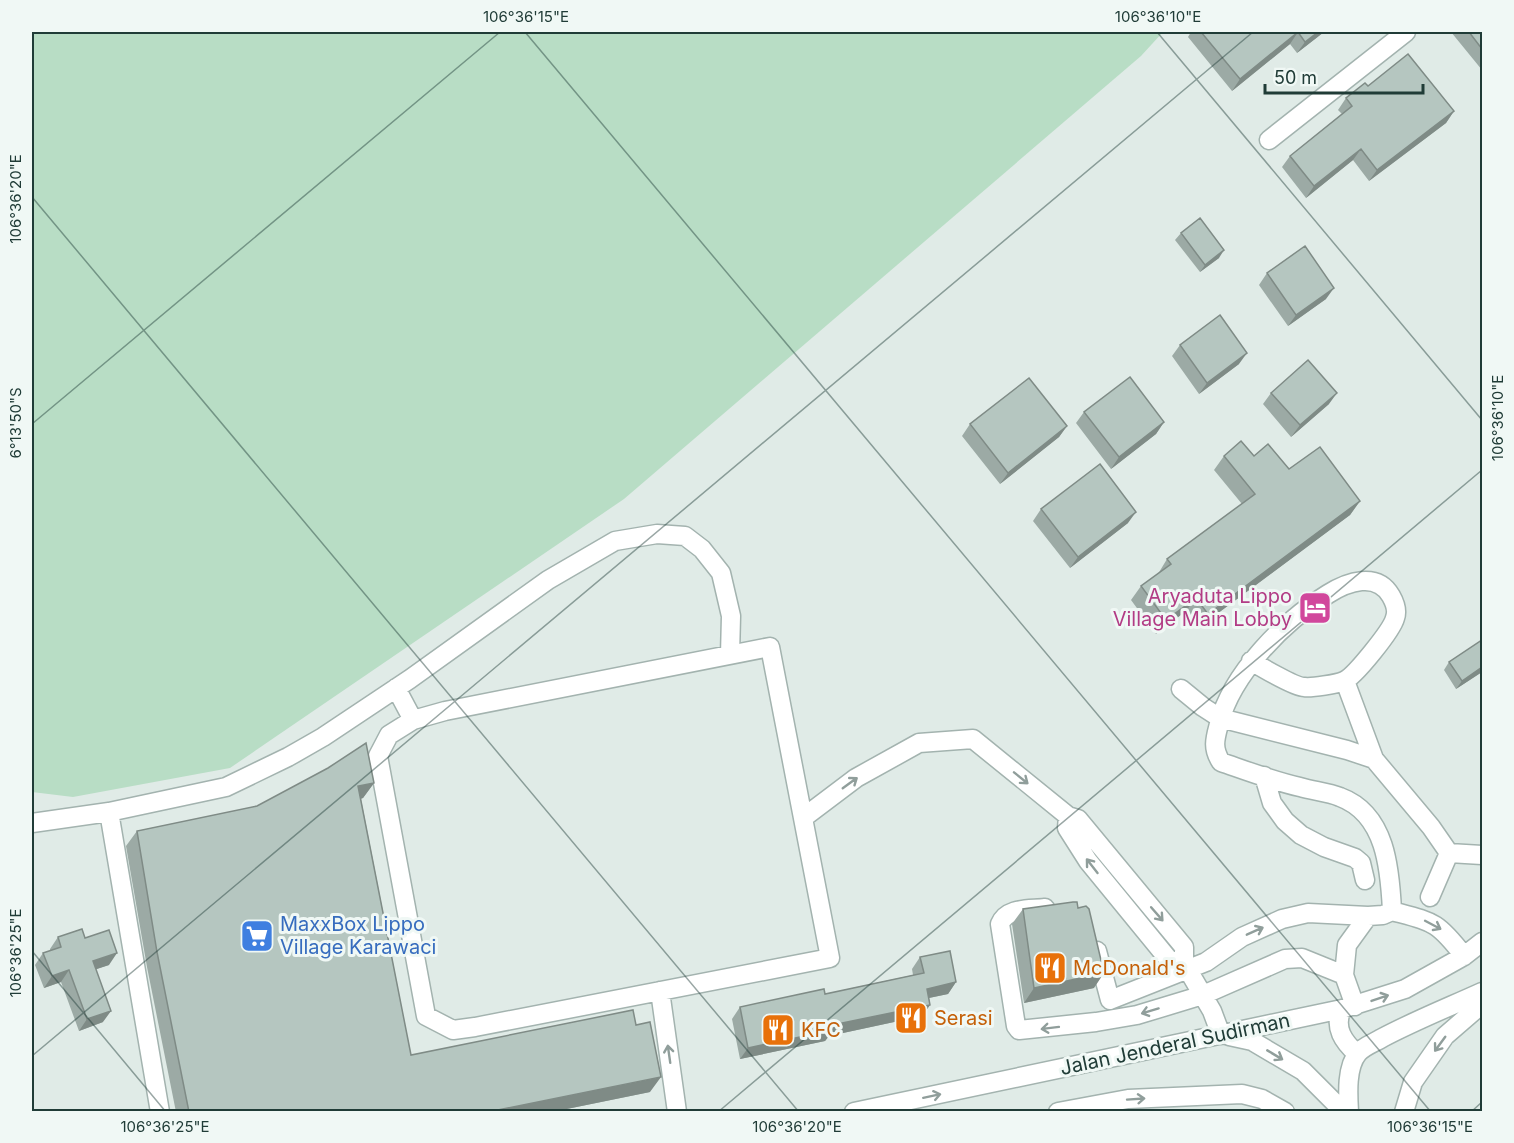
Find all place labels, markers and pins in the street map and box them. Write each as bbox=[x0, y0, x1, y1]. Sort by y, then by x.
place label: Aryaduta Lippo Village Main Lobby bbox=[1113, 584, 1292, 631]
hotel icon: Aryaduta Lippo Village Main Lobby bbox=[1297, 590, 1333, 626]
place label: MaxxBox Lippo Village Karawaci bbox=[280, 912, 436, 959]
supermarket icon: MaxxBox Lippo Village Karawaci bbox=[239, 918, 275, 954]
restaurant icon: McDonald's bbox=[1032, 950, 1068, 986]
place label: McDonald's bbox=[1073, 956, 1186, 980]
restaurant icon: Serasi bbox=[893, 1000, 929, 1036]
place label: Serasi bbox=[934, 1006, 993, 1030]
restaurant icon: KFC bbox=[760, 1012, 796, 1048]
place label: KFC bbox=[801, 1018, 841, 1042]

